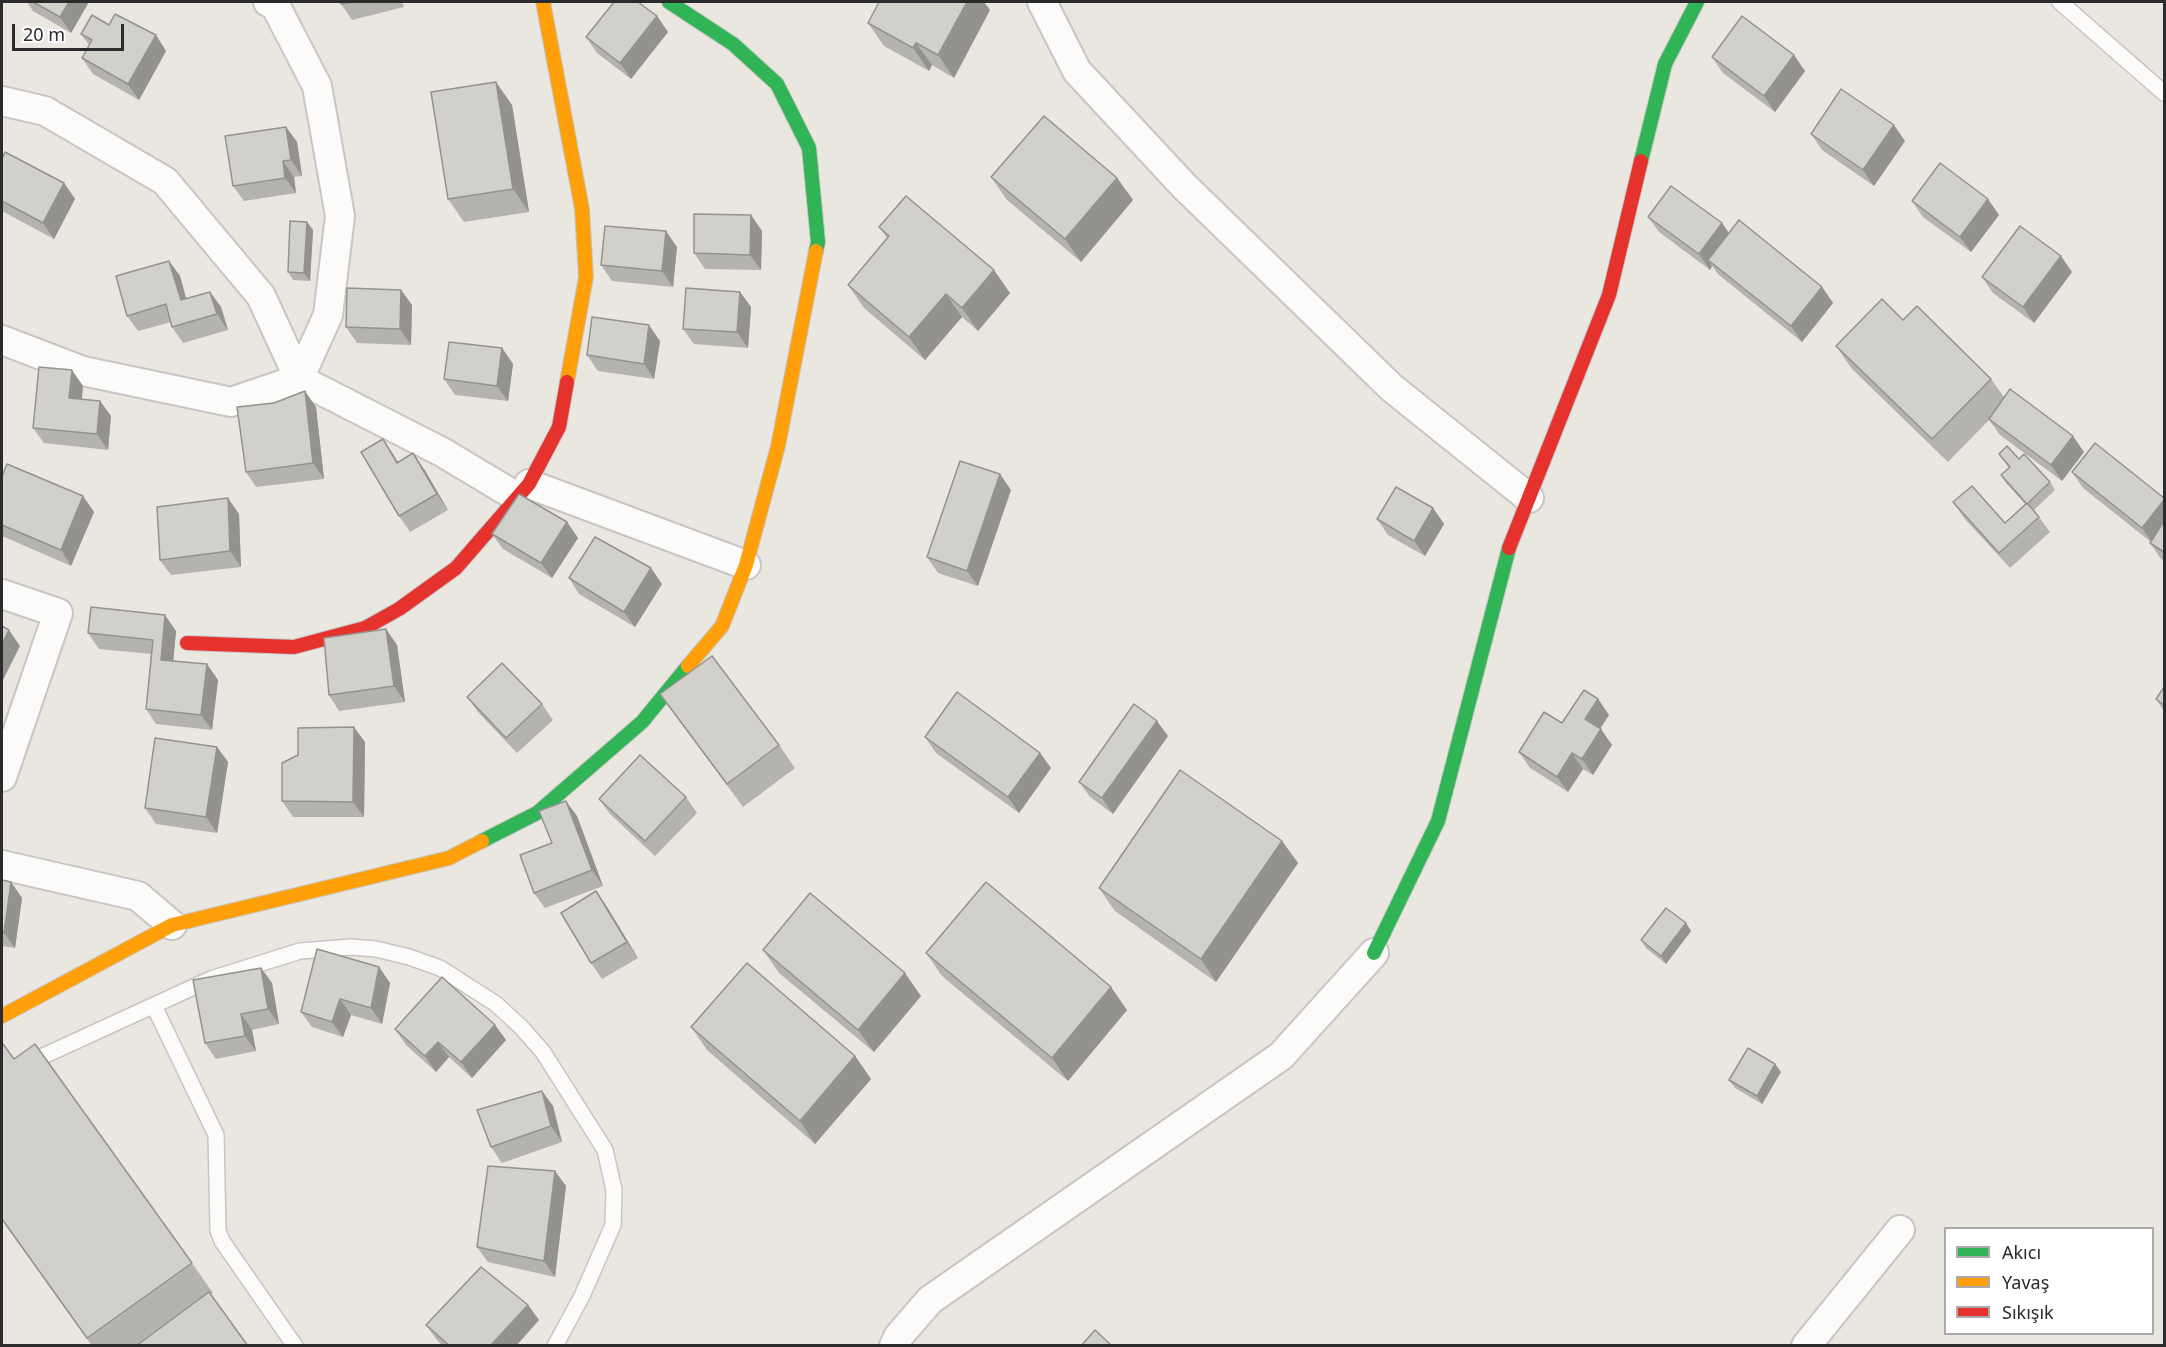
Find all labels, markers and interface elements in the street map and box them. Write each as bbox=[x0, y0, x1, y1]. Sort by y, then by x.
scale bar bbox=[15, 12, 128, 50]
text: 20 m bbox=[23, 22, 65, 46]
legend bbox=[1944, 1227, 2154, 1335]
text: Akıcı bbox=[2002, 1240, 2041, 1264]
text: Yavaş bbox=[2002, 1270, 2049, 1294]
text: Sıkışık bbox=[2002, 1300, 2054, 1324]

